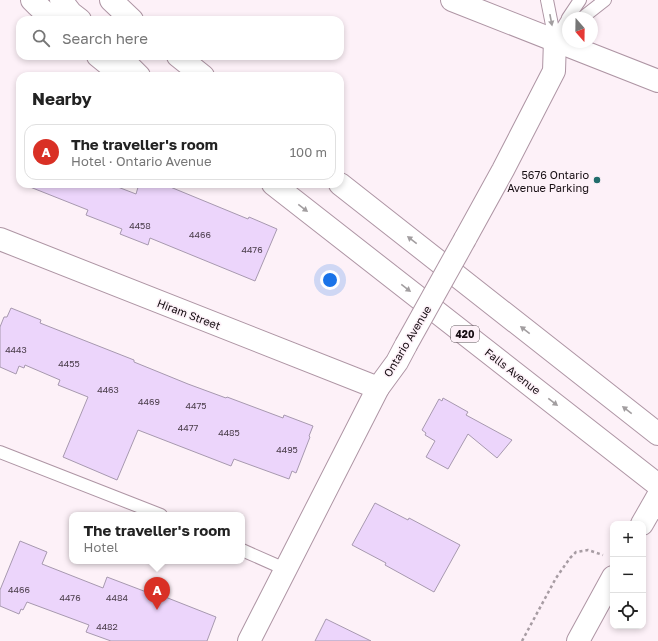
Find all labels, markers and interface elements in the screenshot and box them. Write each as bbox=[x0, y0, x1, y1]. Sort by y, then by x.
north arrow bbox=[562, 12, 598, 48]
one-way arrow bbox=[548, 14, 554, 26]
search box bbox=[16, 16, 344, 60]
icon: search bbox=[30, 27, 52, 49]
text: Search here bbox=[62, 29, 148, 47]
text: Nearby bbox=[32, 88, 92, 109]
text: The traveller's room bbox=[71, 135, 218, 153]
text: A bbox=[41, 144, 51, 160]
text: 100 m bbox=[290, 144, 327, 160]
text: Hotel · Ontario Avenue bbox=[71, 153, 212, 169]
place label: 5676 Ontario Avenue Parking bbox=[507, 168, 589, 194]
marker: 5676 Ontario Avenue Parking bbox=[592, 175, 602, 185]
one-way arrow bbox=[298, 204, 309, 212]
house number: 4458 bbox=[129, 220, 151, 231]
house number: 4466 bbox=[189, 229, 211, 240]
one-way arrow bbox=[407, 236, 418, 245]
house number: 4476 bbox=[241, 244, 263, 255]
your location bbox=[320, 270, 340, 290]
one-way arrow bbox=[400, 284, 411, 292]
street label: Hiram Street bbox=[156, 296, 222, 332]
street label: Ontario Avenue bbox=[381, 303, 433, 379]
one-way arrow bbox=[520, 325, 531, 334]
road number: 420 bbox=[451, 326, 479, 342]
house number: 4443 bbox=[5, 344, 27, 355]
street label: Falls Avenue bbox=[483, 345, 543, 397]
house number: 4455 bbox=[58, 358, 80, 369]
house number: 4463 bbox=[97, 384, 119, 395]
house number: 4469 bbox=[138, 396, 160, 407]
one-way arrow bbox=[547, 398, 558, 407]
house number: 4475 bbox=[186, 400, 206, 411]
one-way arrow bbox=[622, 406, 633, 414]
house number: 4477 bbox=[178, 422, 198, 433]
house number: 4485 bbox=[218, 427, 240, 438]
house number: 4495 bbox=[276, 444, 298, 455]
popup bbox=[69, 512, 245, 564]
text: The traveller's room bbox=[84, 521, 230, 539]
map controls bbox=[610, 521, 646, 629]
button: + bbox=[610, 521, 646, 557]
text: Hotel bbox=[84, 539, 118, 555]
button: − bbox=[610, 557, 646, 593]
pin: A bbox=[144, 577, 170, 610]
house number: 4466 bbox=[8, 584, 30, 595]
house number: 4476 bbox=[59, 592, 81, 603]
house number: 4484 bbox=[106, 592, 128, 603]
button: locate bbox=[610, 593, 646, 629]
house number: 4482 bbox=[96, 621, 118, 632]

